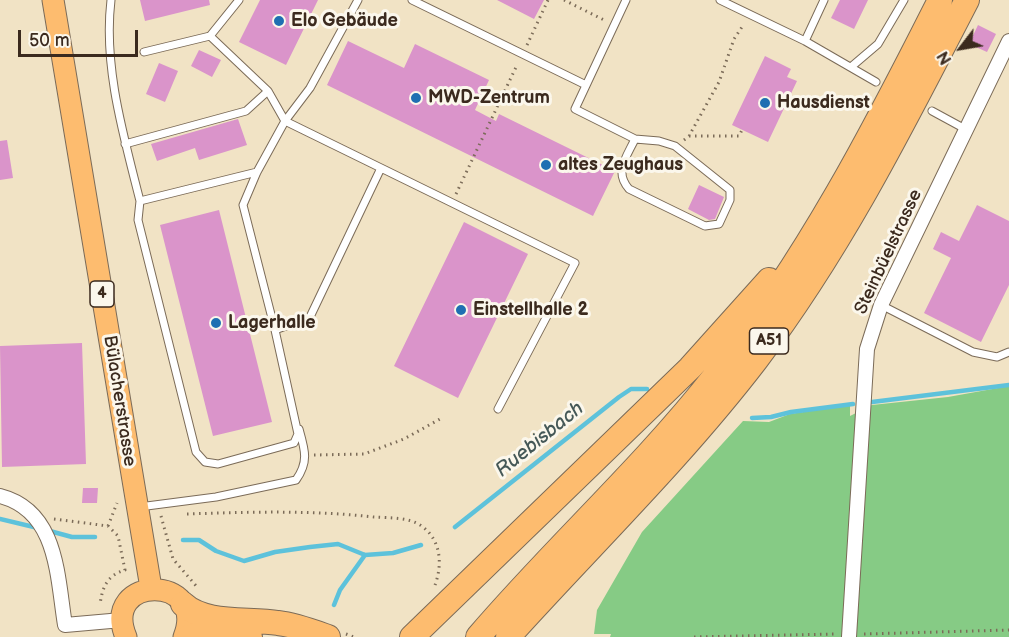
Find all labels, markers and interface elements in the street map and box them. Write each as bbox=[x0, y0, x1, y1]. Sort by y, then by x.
place label: Elo Gebäude bbox=[291, 10, 398, 32]
marker: Elo Gebäude bbox=[272, 14, 286, 28]
scale bar bbox=[21, 18, 141, 56]
north arrow bbox=[931, 18, 991, 78]
text: 50 m bbox=[29, 30, 70, 51]
text: N bbox=[934, 47, 956, 68]
place label: MWD-Zentrum bbox=[428, 87, 550, 109]
marker: MWD-Zentrum bbox=[409, 91, 423, 105]
place label: Hausdienst bbox=[777, 92, 870, 114]
marker: Hausdienst bbox=[758, 96, 772, 110]
place label: altes Zeughaus bbox=[558, 154, 683, 176]
marker: altes Zeughaus bbox=[539, 158, 553, 172]
street label: Steinbüelstrasse bbox=[851, 186, 927, 318]
road number: 4 bbox=[90, 281, 114, 307]
place label: Einstellhalle 2 bbox=[473, 299, 588, 321]
marker: Einstellhalle 2 bbox=[454, 303, 468, 317]
place label: Lagerhalle bbox=[228, 312, 316, 334]
marker: Lagerhalle bbox=[209, 316, 223, 330]
road number: A51 bbox=[750, 328, 788, 354]
street label: Bülacherstrasse bbox=[98, 334, 140, 468]
water label: Ruebisbach bbox=[491, 397, 589, 483]

